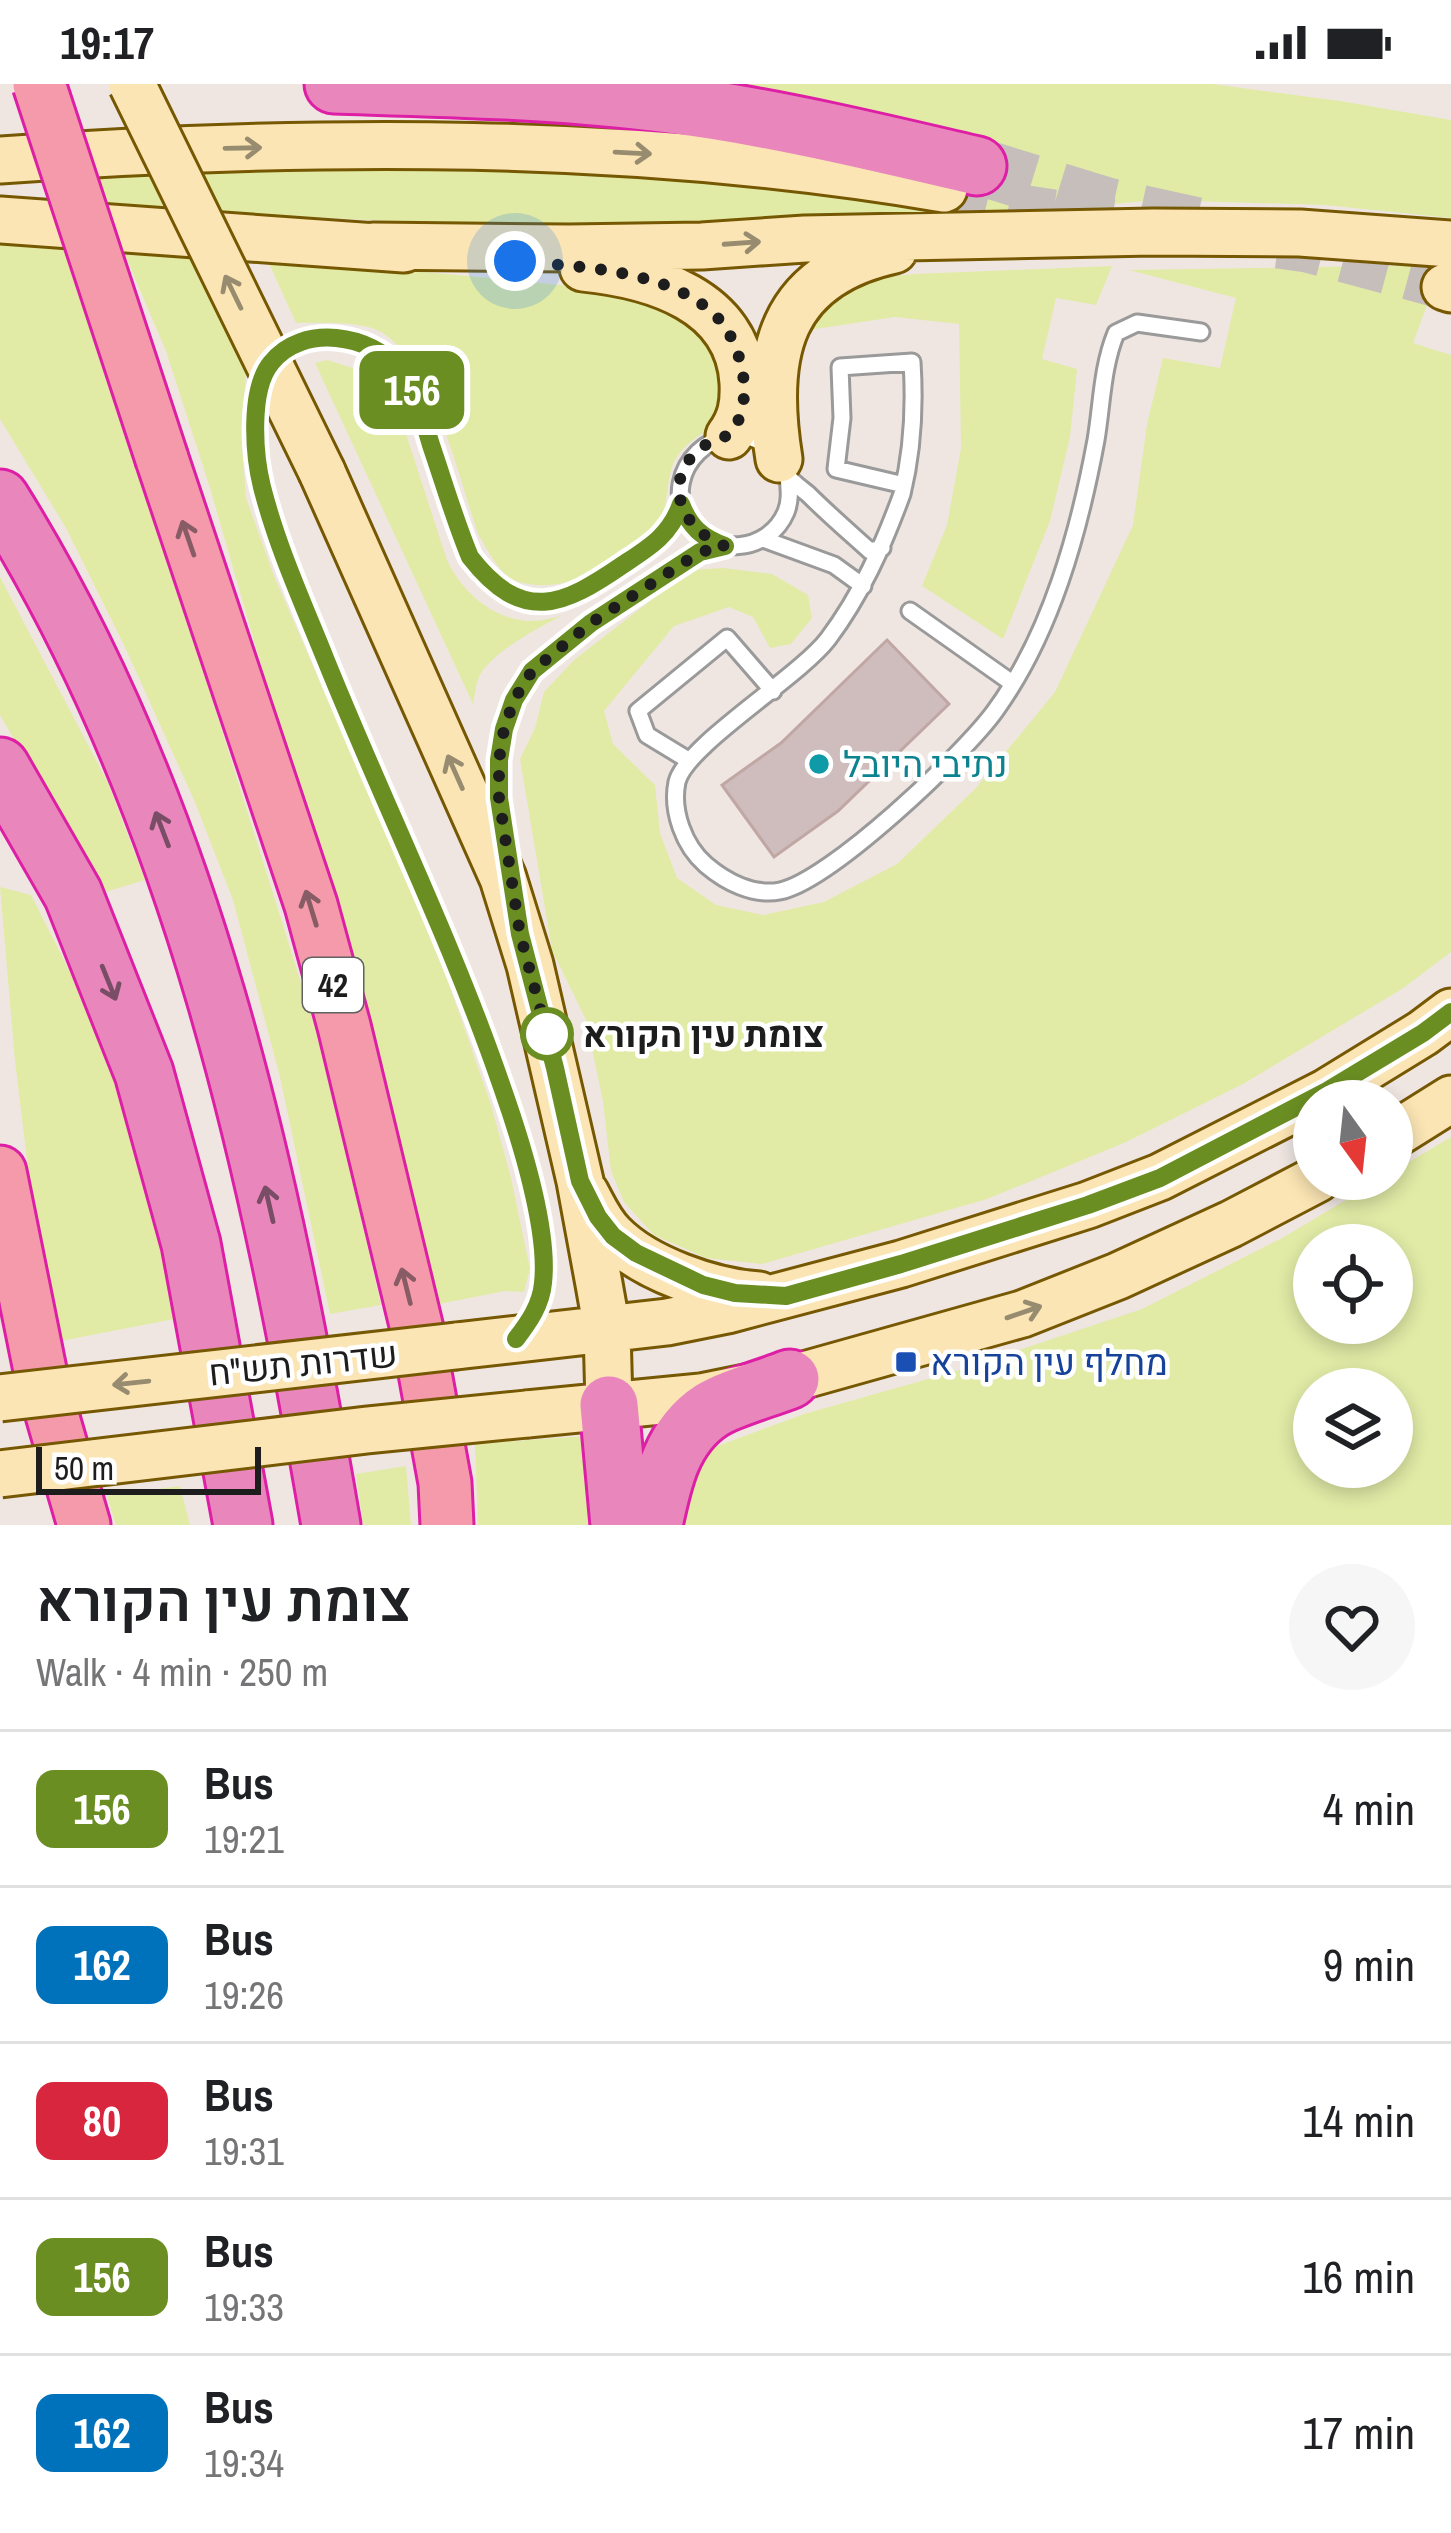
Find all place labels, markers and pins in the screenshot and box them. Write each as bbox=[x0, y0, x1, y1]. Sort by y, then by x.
place label: נתיבי היובל bbox=[843, 740, 1008, 788]
marker: נתיבי היובל bbox=[806, 751, 832, 777]
marker: צומת עין הקורא bbox=[522, 1009, 572, 1059]
place label: צומת עין הקורא bbox=[583, 1010, 824, 1058]
place label: מחלף עין הקורא bbox=[930, 1338, 1168, 1386]
marker: מחלף עין הקורא bbox=[893, 1349, 919, 1375]

